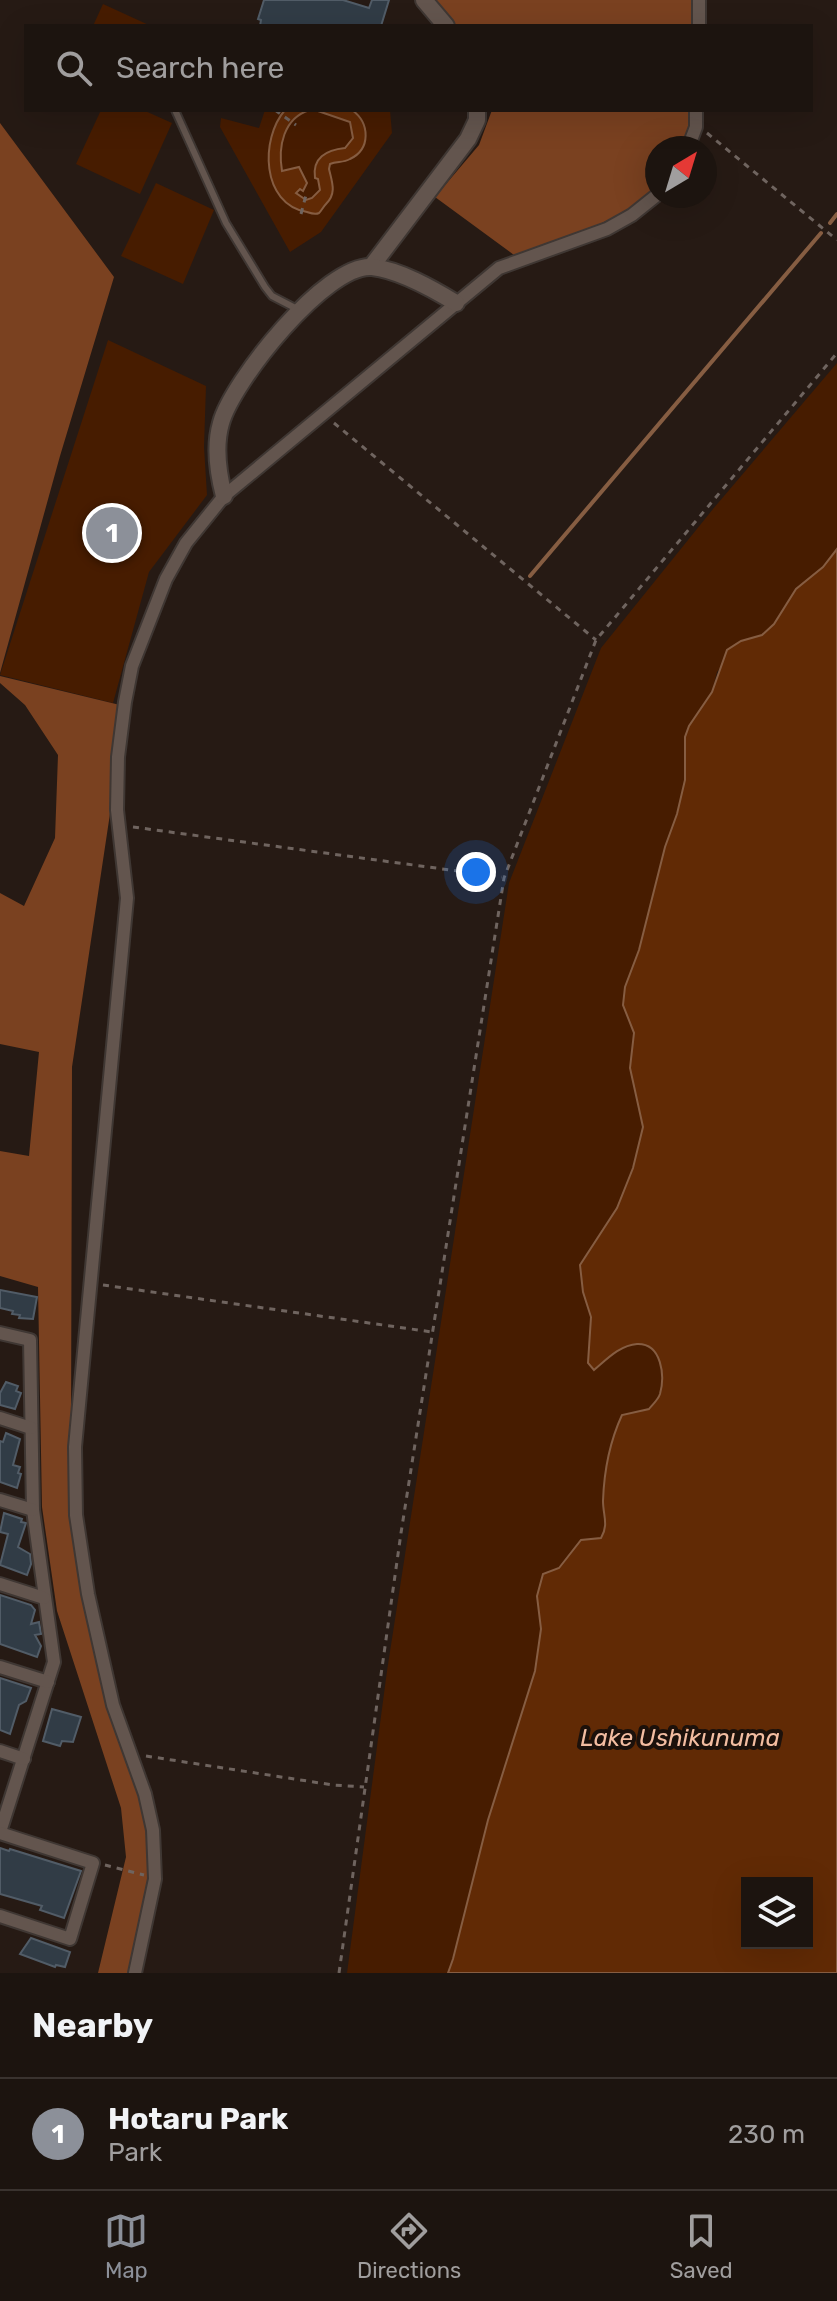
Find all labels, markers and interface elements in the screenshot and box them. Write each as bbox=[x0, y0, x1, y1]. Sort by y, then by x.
search box bbox=[24, 24, 813, 112]
icon: search bbox=[52, 46, 96, 90]
text: Search here bbox=[116, 50, 284, 86]
north arrow bbox=[645, 136, 717, 208]
pin: 1 bbox=[86, 503, 138, 563]
your location bbox=[456, 852, 496, 892]
water label: Lake Ushikunuma bbox=[580, 1724, 780, 1752]
map controls bbox=[741, 1877, 813, 1949]
button: layers bbox=[741, 1877, 813, 1949]
text: Nearby bbox=[32, 2005, 153, 2046]
text: Hotaru Park bbox=[108, 2101, 288, 2137]
text: 1 bbox=[52, 2119, 64, 2150]
text: 230 m bbox=[728, 2119, 805, 2150]
text: Park bbox=[108, 2137, 162, 2168]
tab: Map bbox=[104, 2209, 148, 2284]
tab: Directions bbox=[357, 2209, 461, 2284]
tab: Saved bbox=[670, 2209, 733, 2284]

